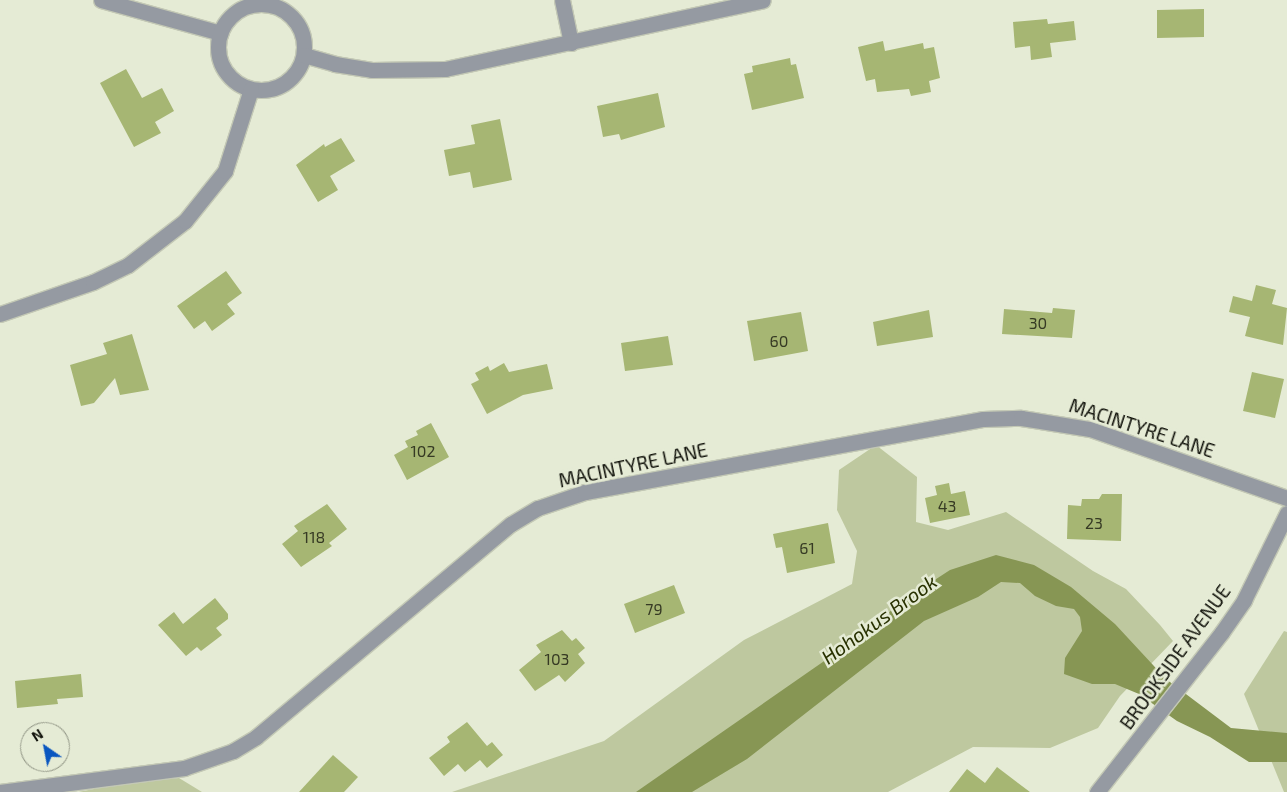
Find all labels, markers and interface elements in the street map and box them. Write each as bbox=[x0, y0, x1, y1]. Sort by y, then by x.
house number: 30 bbox=[1029, 313, 1047, 333]
house number: 60 bbox=[770, 331, 788, 351]
street label: MACINTYRE LANE bbox=[1066, 394, 1218, 462]
street label: MACINTYRE LANE bbox=[556, 438, 710, 492]
house number: 102 bbox=[410, 441, 436, 461]
house number: 43 bbox=[938, 496, 956, 516]
house number: 23 bbox=[1085, 513, 1103, 533]
house number: 118 bbox=[303, 527, 325, 547]
house number: 61 bbox=[799, 538, 815, 558]
water label: Hohokus Brook bbox=[817, 569, 941, 669]
street label: BROOKSIDE AVENUE bbox=[1115, 580, 1235, 734]
house number: 79 bbox=[645, 599, 663, 619]
house number: 103 bbox=[545, 649, 569, 669]
north arrow bbox=[20, 722, 70, 772]
text: N bbox=[28, 725, 46, 745]

